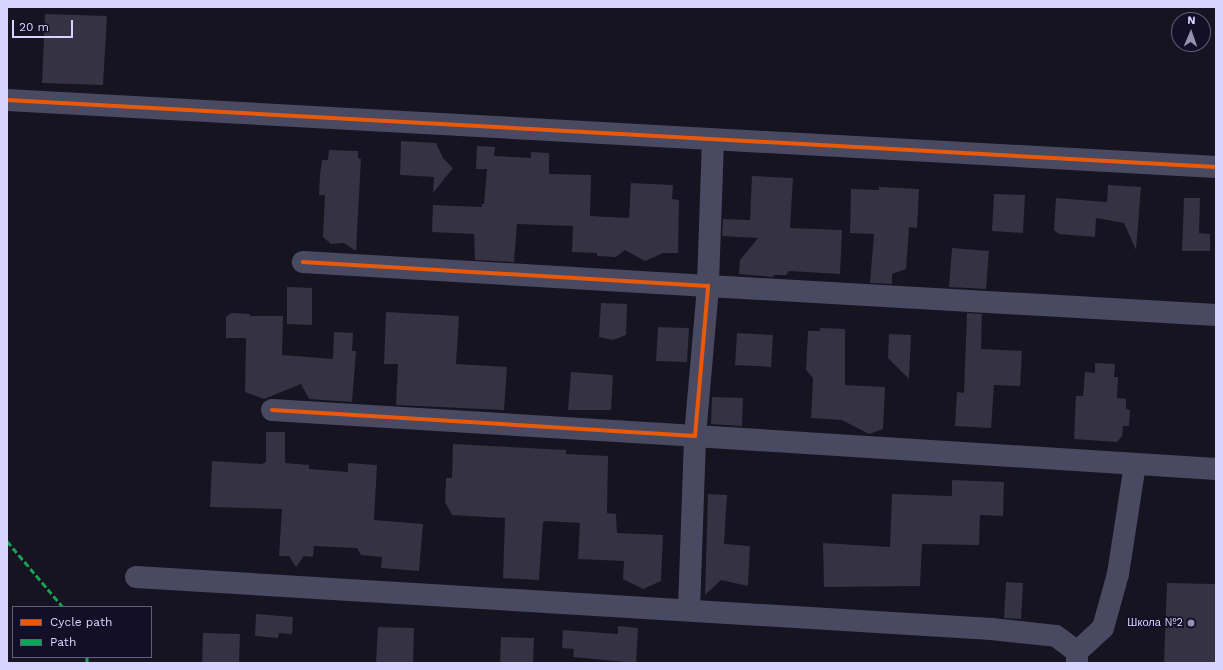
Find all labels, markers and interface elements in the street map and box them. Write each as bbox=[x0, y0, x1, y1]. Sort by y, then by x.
scale bar bbox=[14, 12, 75, 38]
north arrow bbox=[1171, 12, 1211, 52]
text: N bbox=[1187, 14, 1196, 27]
text: 20 m bbox=[19, 20, 49, 34]
legend bbox=[12, 606, 152, 658]
text: Cycle path bbox=[50, 615, 112, 629]
place label: Школа №2 bbox=[1127, 616, 1183, 630]
marker: Школа №2 bbox=[1186, 618, 1196, 628]
text: Path bbox=[50, 635, 76, 649]

